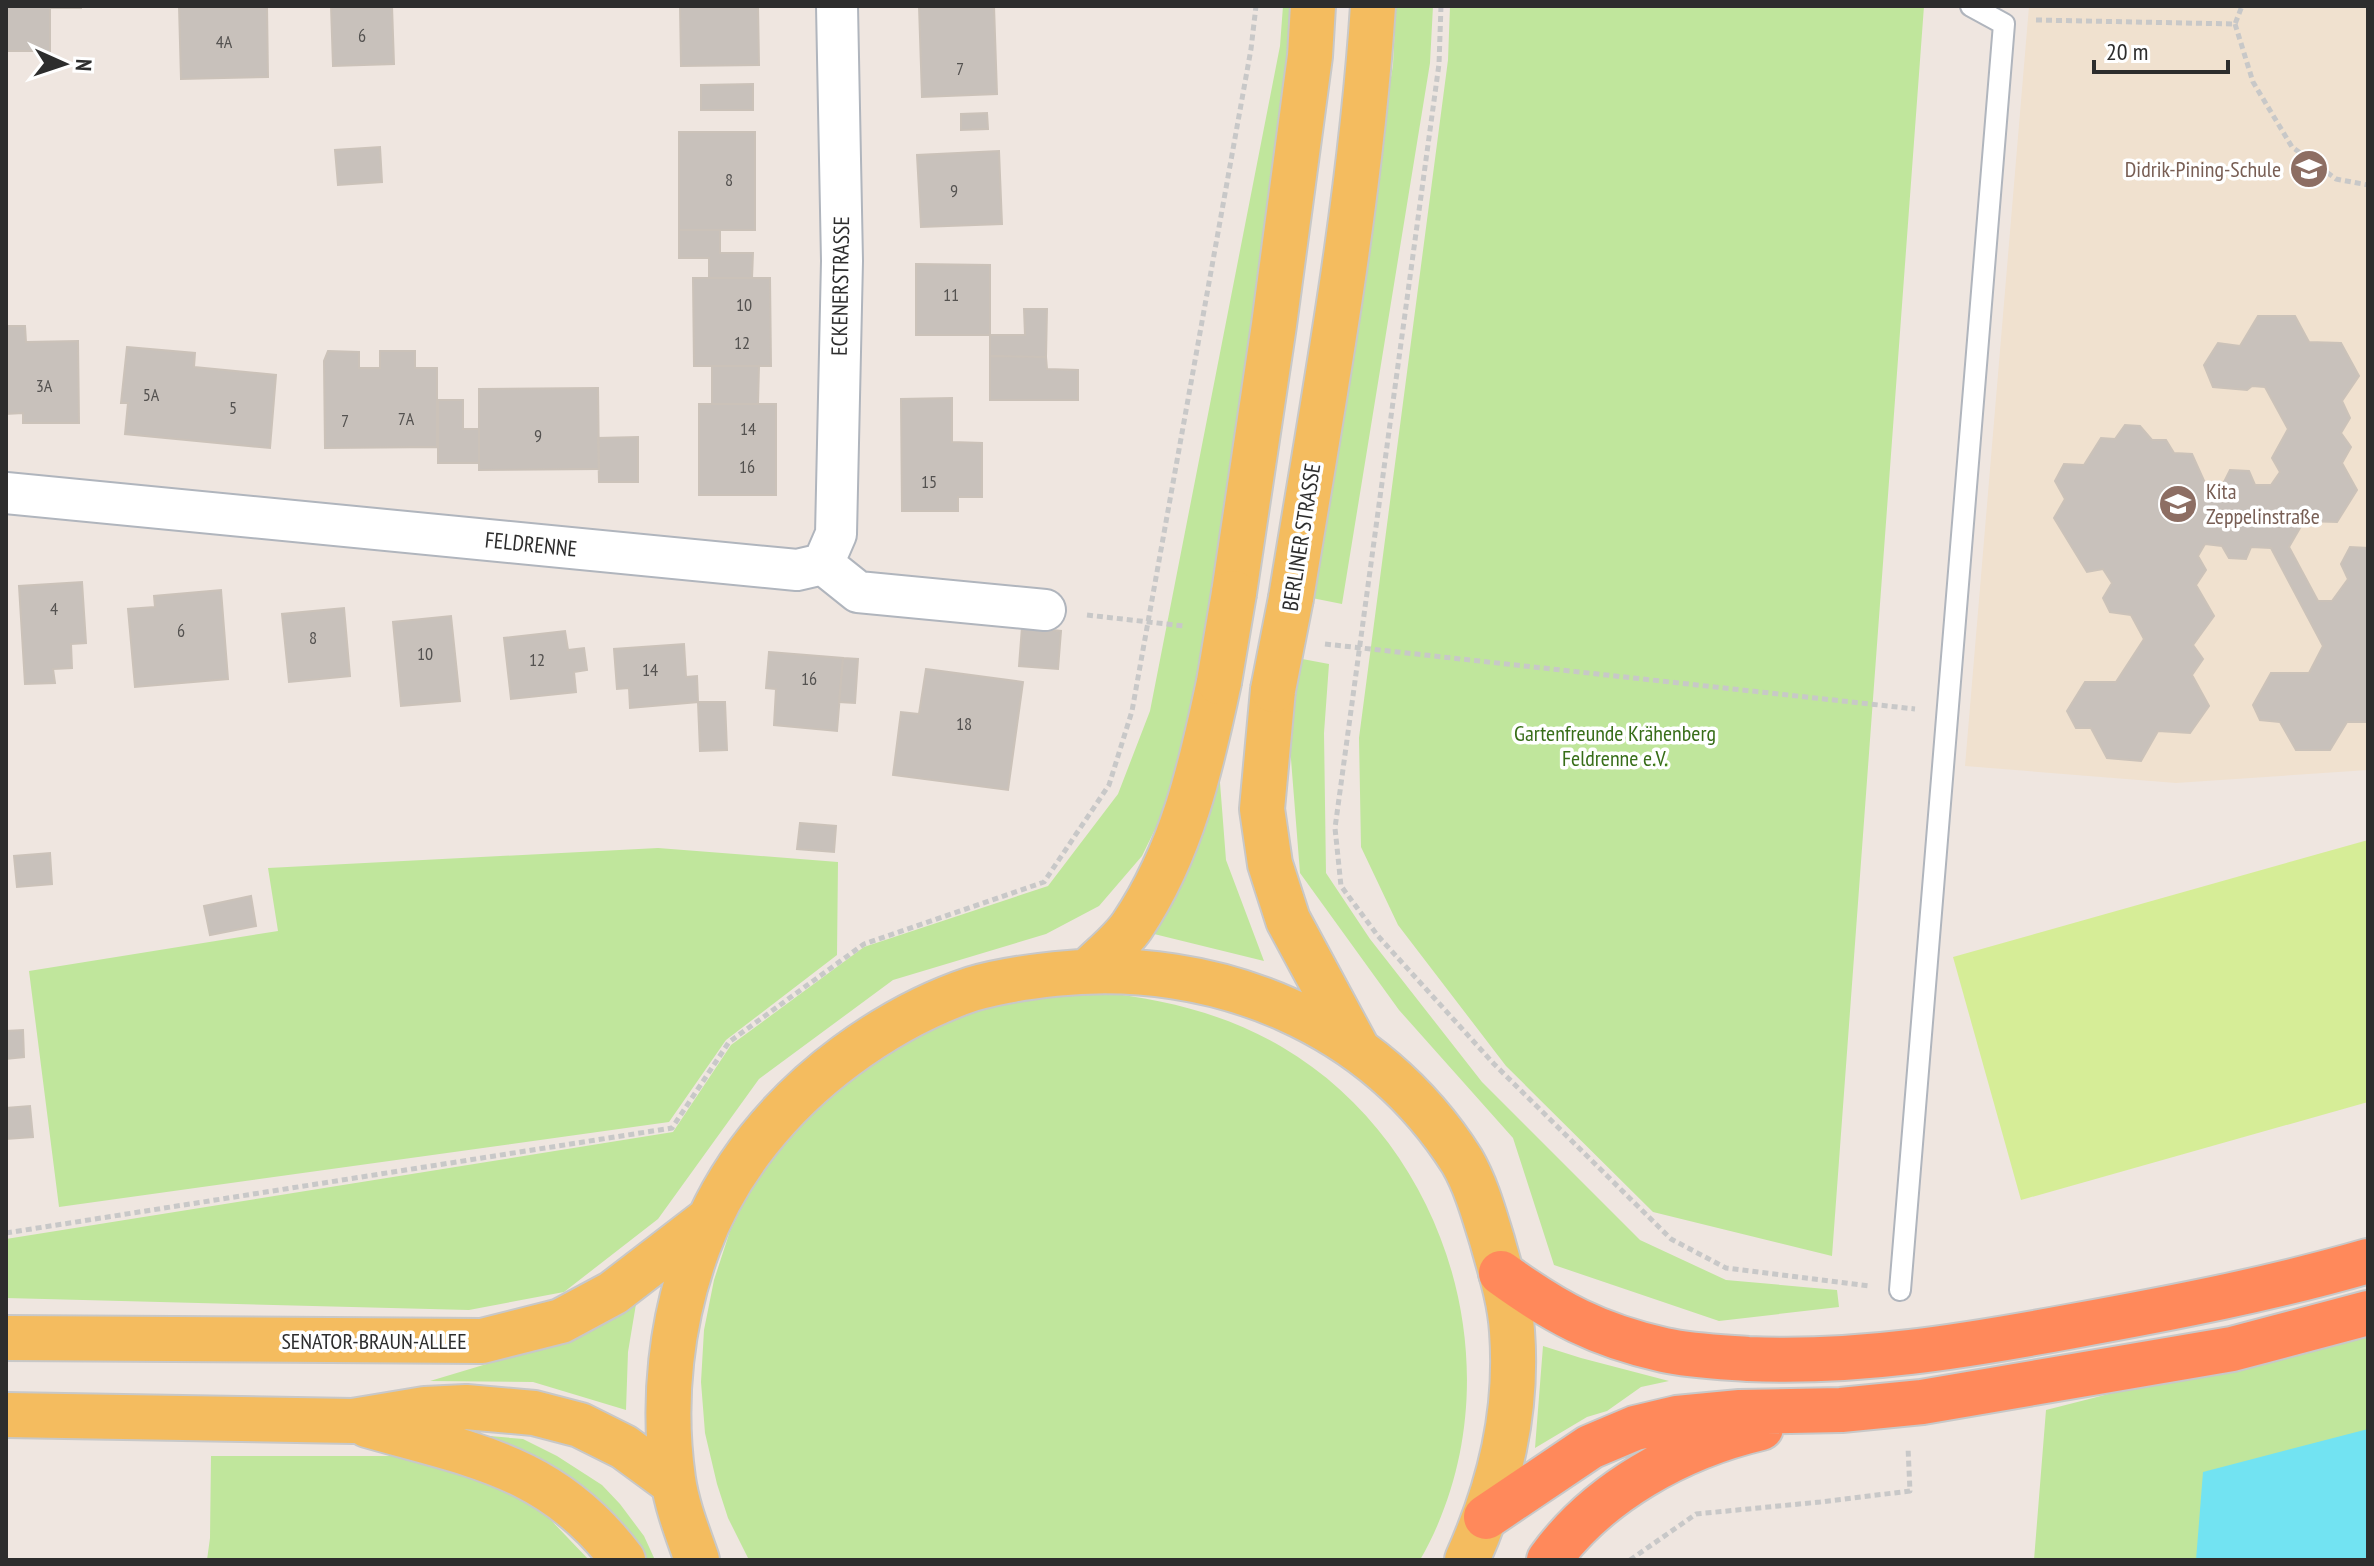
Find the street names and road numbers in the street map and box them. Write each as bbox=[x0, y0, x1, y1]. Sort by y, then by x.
street label: ECKENERSTRASSE bbox=[825, 216, 855, 356]
street label: BERLINER STRASSE bbox=[1276, 461, 1326, 613]
street label: FELDRENNE bbox=[484, 525, 578, 563]
street label: SENATOR-BRAUN-ALLEE bbox=[281, 1327, 467, 1355]

